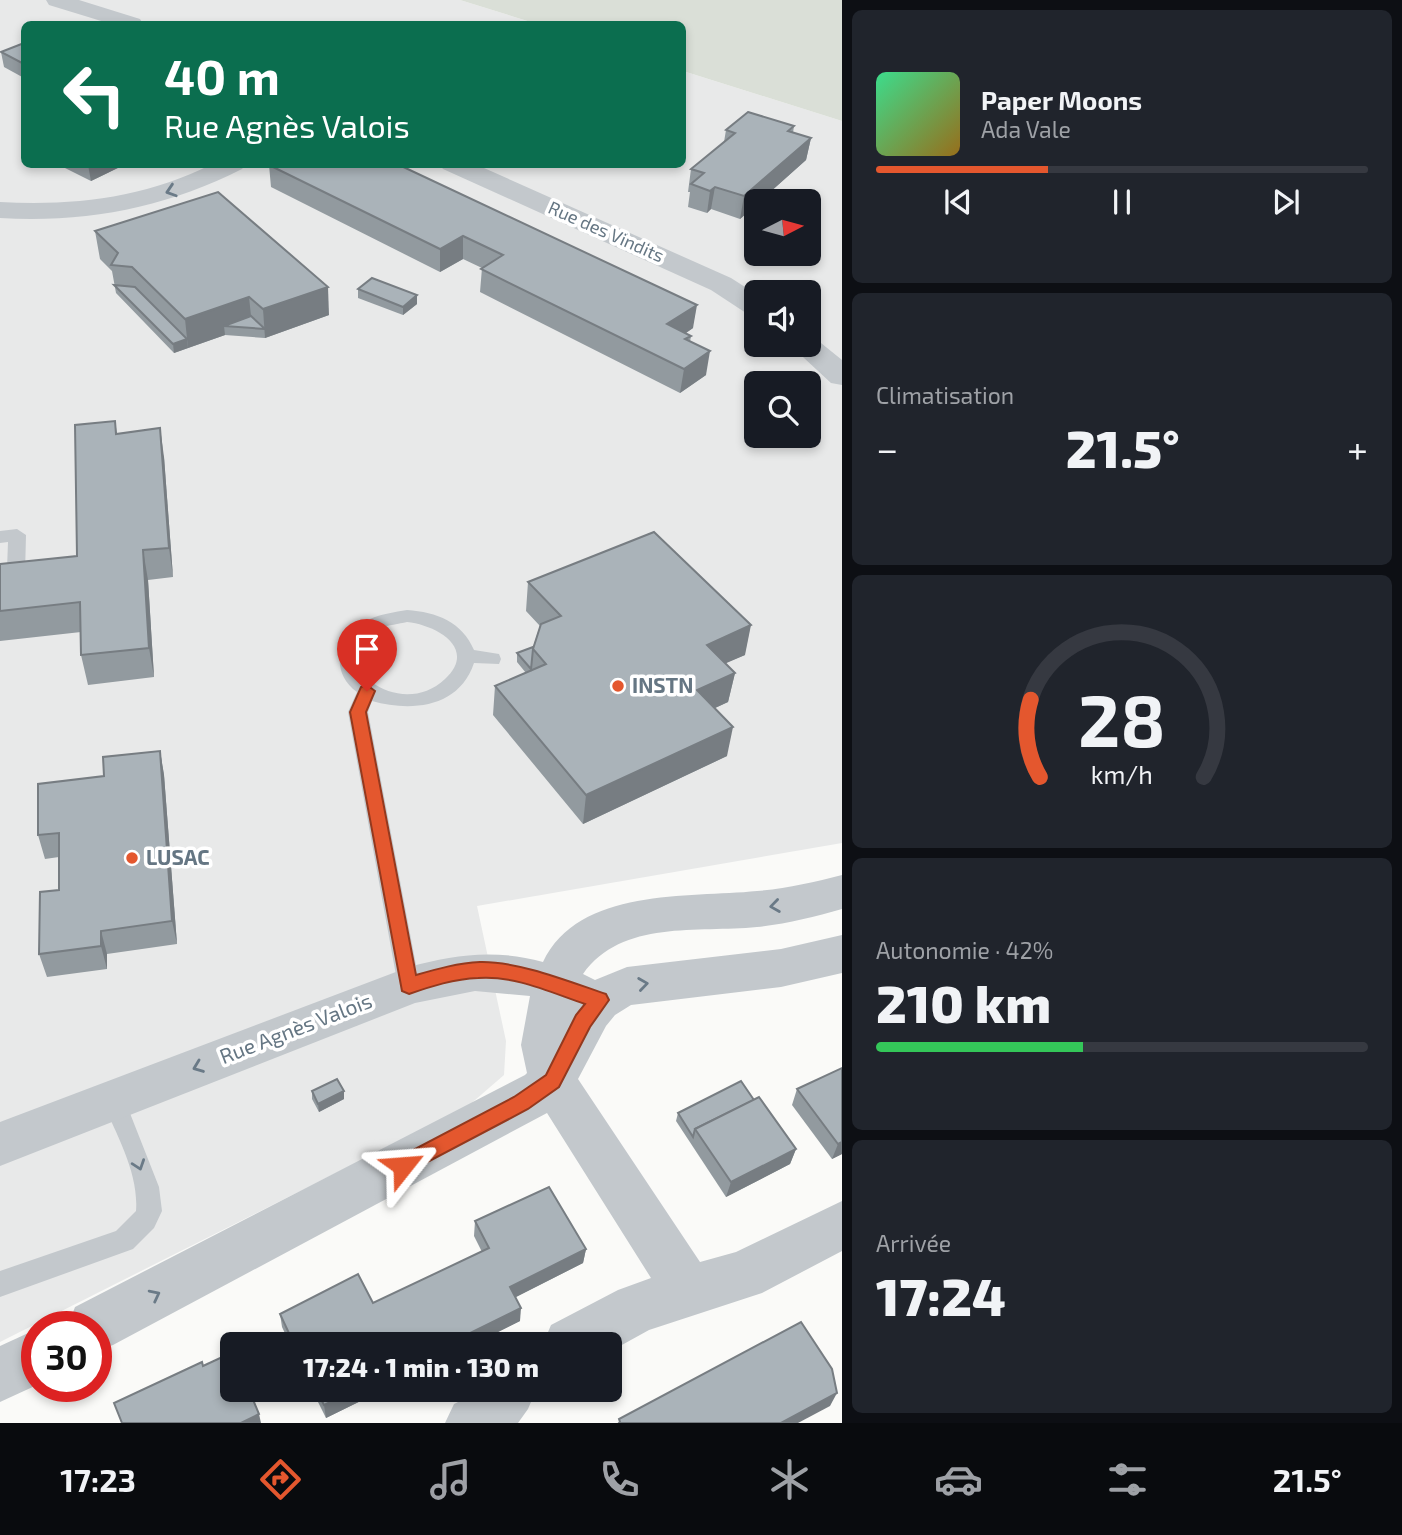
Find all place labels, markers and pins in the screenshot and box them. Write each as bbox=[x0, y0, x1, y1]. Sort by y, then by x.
pin bbox=[337, 619, 397, 691]
place label: INSTN bbox=[632, 672, 693, 697]
marker: INSTN bbox=[610, 678, 626, 694]
place label: LUSAC bbox=[146, 844, 210, 869]
marker: LUSAC bbox=[124, 850, 140, 866]

